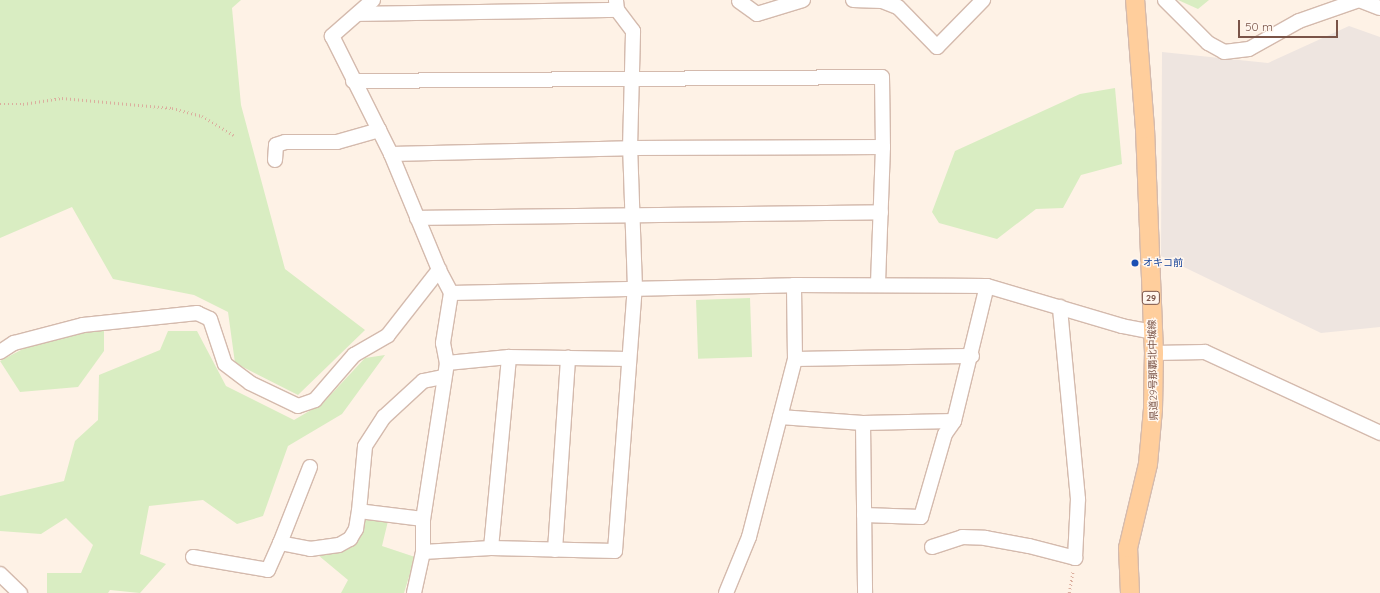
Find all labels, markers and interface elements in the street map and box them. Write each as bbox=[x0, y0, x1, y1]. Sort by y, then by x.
scale bar bbox=[1240, 12, 1340, 38]
text: 50 m bbox=[1245, 19, 1273, 34]
place label: オキコ前 bbox=[1143, 257, 1183, 269]
marker: オキコ前 bbox=[1130, 258, 1140, 268]
road number: 29 bbox=[1141, 291, 1161, 305]
street label: 県道29号那覇北中城線 bbox=[1146, 319, 1160, 421]

